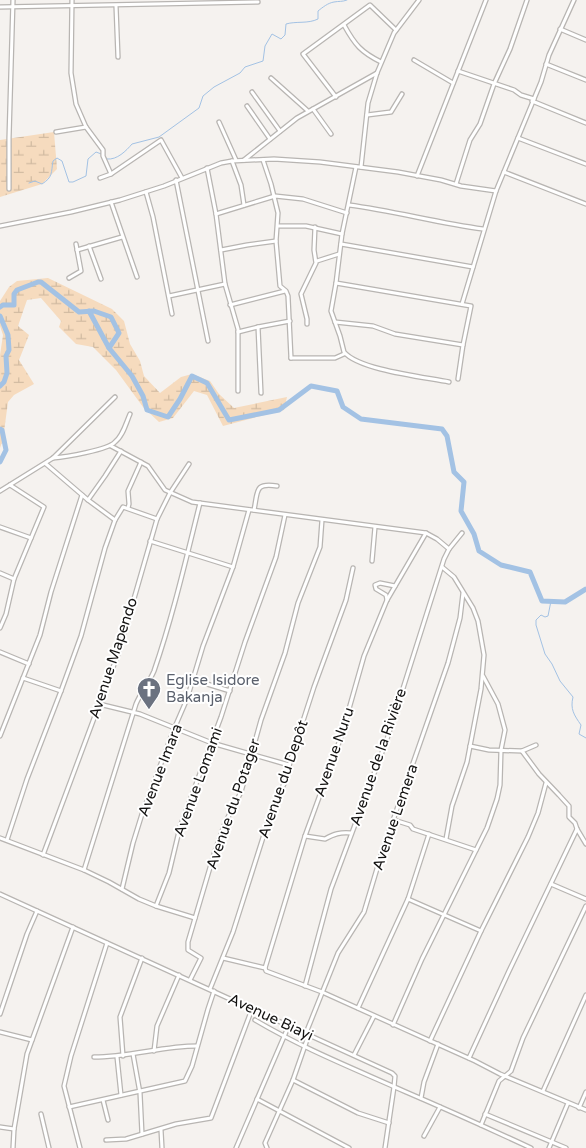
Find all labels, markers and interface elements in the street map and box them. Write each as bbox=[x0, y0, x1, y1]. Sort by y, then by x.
street label: Avenue Mapendo bbox=[85, 595, 141, 721]
place label: Eglise Isidore Bakanja bbox=[166, 671, 260, 706]
church icon: Eglise Isidore Bakanja bbox=[136, 676, 162, 710]
street label: Avenue de la Rivière bbox=[346, 686, 410, 828]
street label: Avenue Nuru bbox=[310, 705, 358, 799]
street label: Avenue du Depôt bbox=[254, 717, 312, 840]
street label: Avenue Imara bbox=[134, 721, 186, 819]
street label: Avenue Lomami bbox=[170, 725, 226, 839]
street label: Avenue du Potager bbox=[202, 736, 264, 872]
street label: Avenue Lemera bbox=[368, 762, 422, 872]
street label: Avenue Biayi bbox=[226, 989, 316, 1045]

